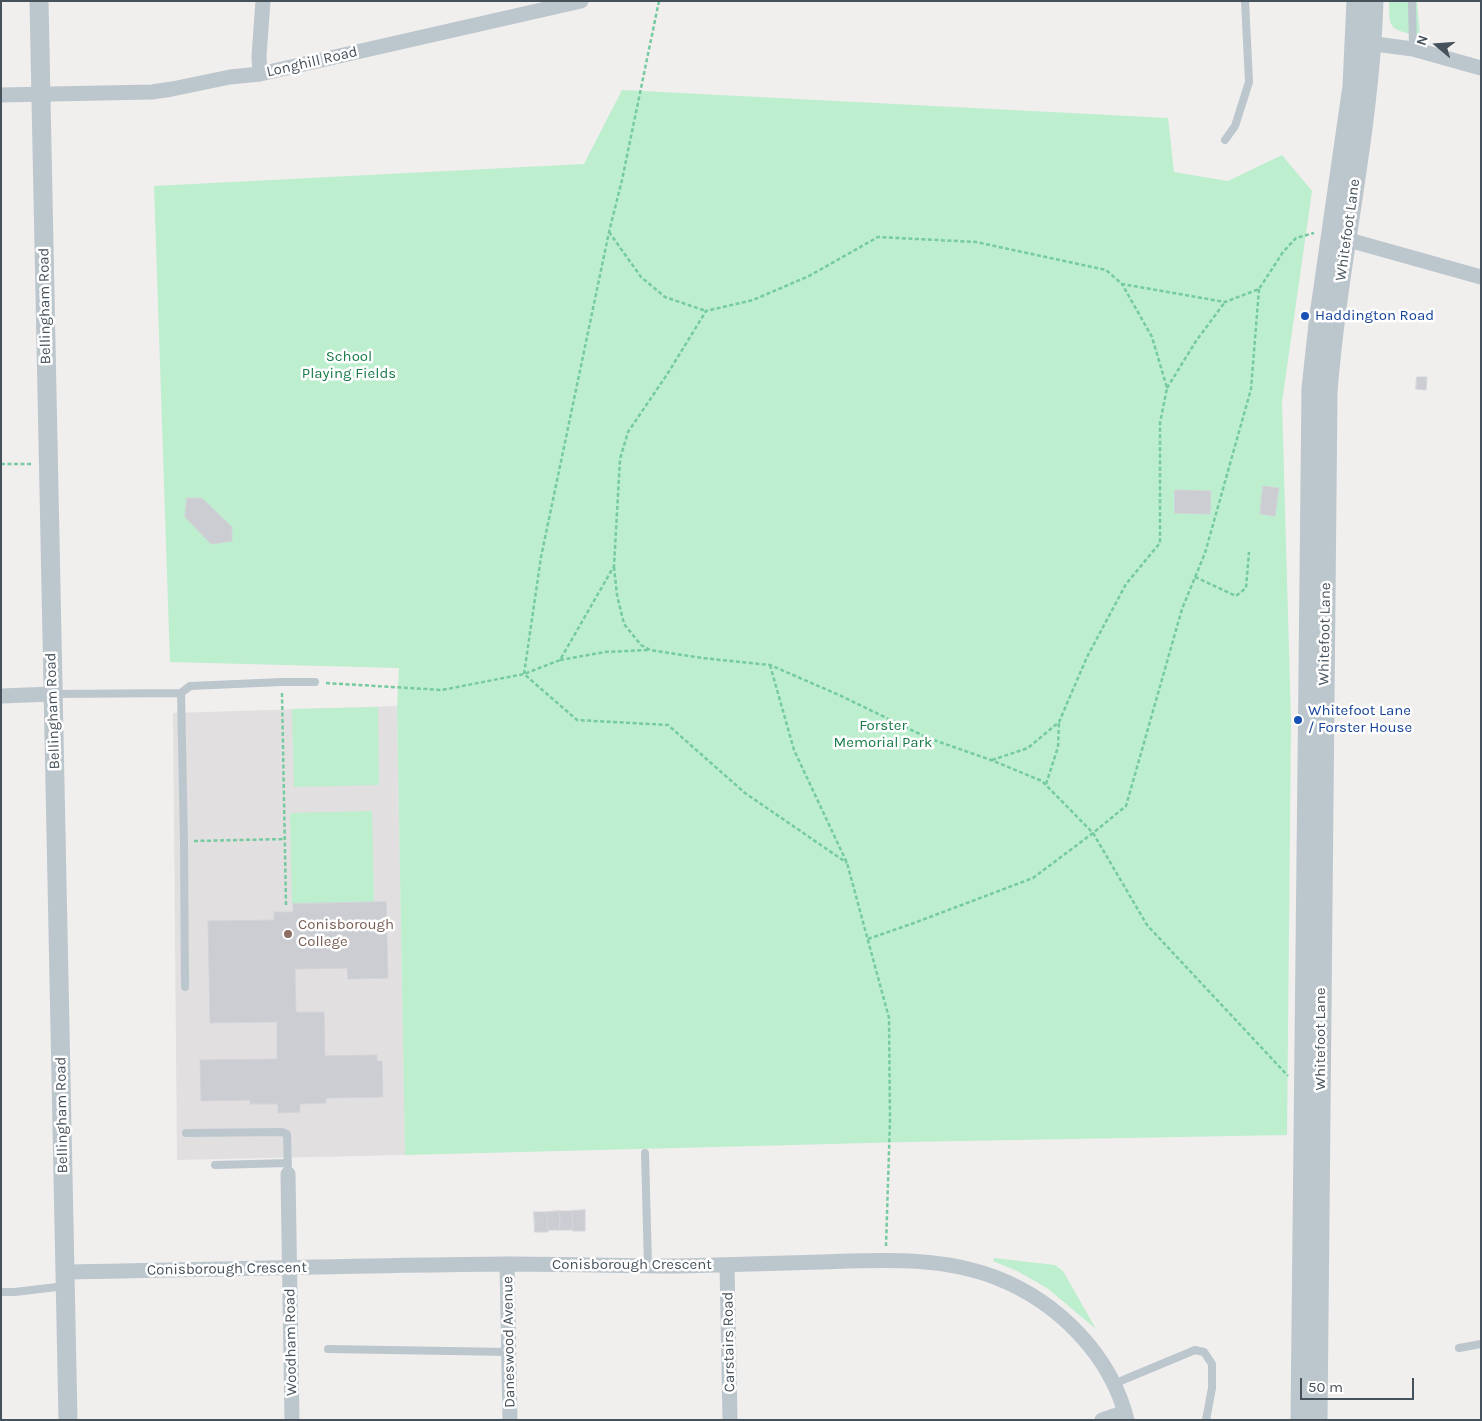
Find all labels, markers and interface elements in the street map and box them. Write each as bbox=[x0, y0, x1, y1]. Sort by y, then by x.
north arrow bbox=[1412, 20, 1462, 70]
text: N bbox=[1413, 33, 1432, 48]
street label: Longhill Road bbox=[265, 43, 359, 81]
street label: Whitefoot Lane bbox=[1332, 178, 1364, 282]
street label: Bellingham Road bbox=[35, 247, 55, 365]
place label: Haddington Road bbox=[1315, 307, 1434, 325]
marker: Haddington Road bbox=[1299, 310, 1311, 322]
park label: School Playing Fields bbox=[302, 348, 396, 383]
street label: Whitefoot Lane bbox=[1315, 582, 1335, 686]
street label: Bellingham Road bbox=[42, 652, 64, 770]
place label: Whitefoot Lane / Forster House bbox=[1308, 702, 1412, 737]
marker: Whitefoot Lane / Forster House bbox=[1292, 714, 1304, 726]
park label: Forster Memorial Park bbox=[834, 717, 932, 752]
place label: Conisborough College bbox=[298, 916, 394, 951]
marker: Conisborough College bbox=[282, 928, 294, 940]
street label: Whitefoot Lane bbox=[1312, 987, 1330, 1091]
street label: Bellingham Road bbox=[52, 1056, 72, 1174]
street label: Conisborough Crescent bbox=[552, 1256, 712, 1274]
street label: Conisborough Crescent bbox=[147, 1259, 307, 1279]
street label: Daneswood Avenue bbox=[499, 1276, 519, 1408]
street label: Woodham Road bbox=[281, 1288, 301, 1396]
street label: Carstairs Road bbox=[719, 1292, 739, 1392]
scale bar bbox=[1302, 1368, 1416, 1400]
text: 50 m bbox=[1308, 1378, 1343, 1396]

